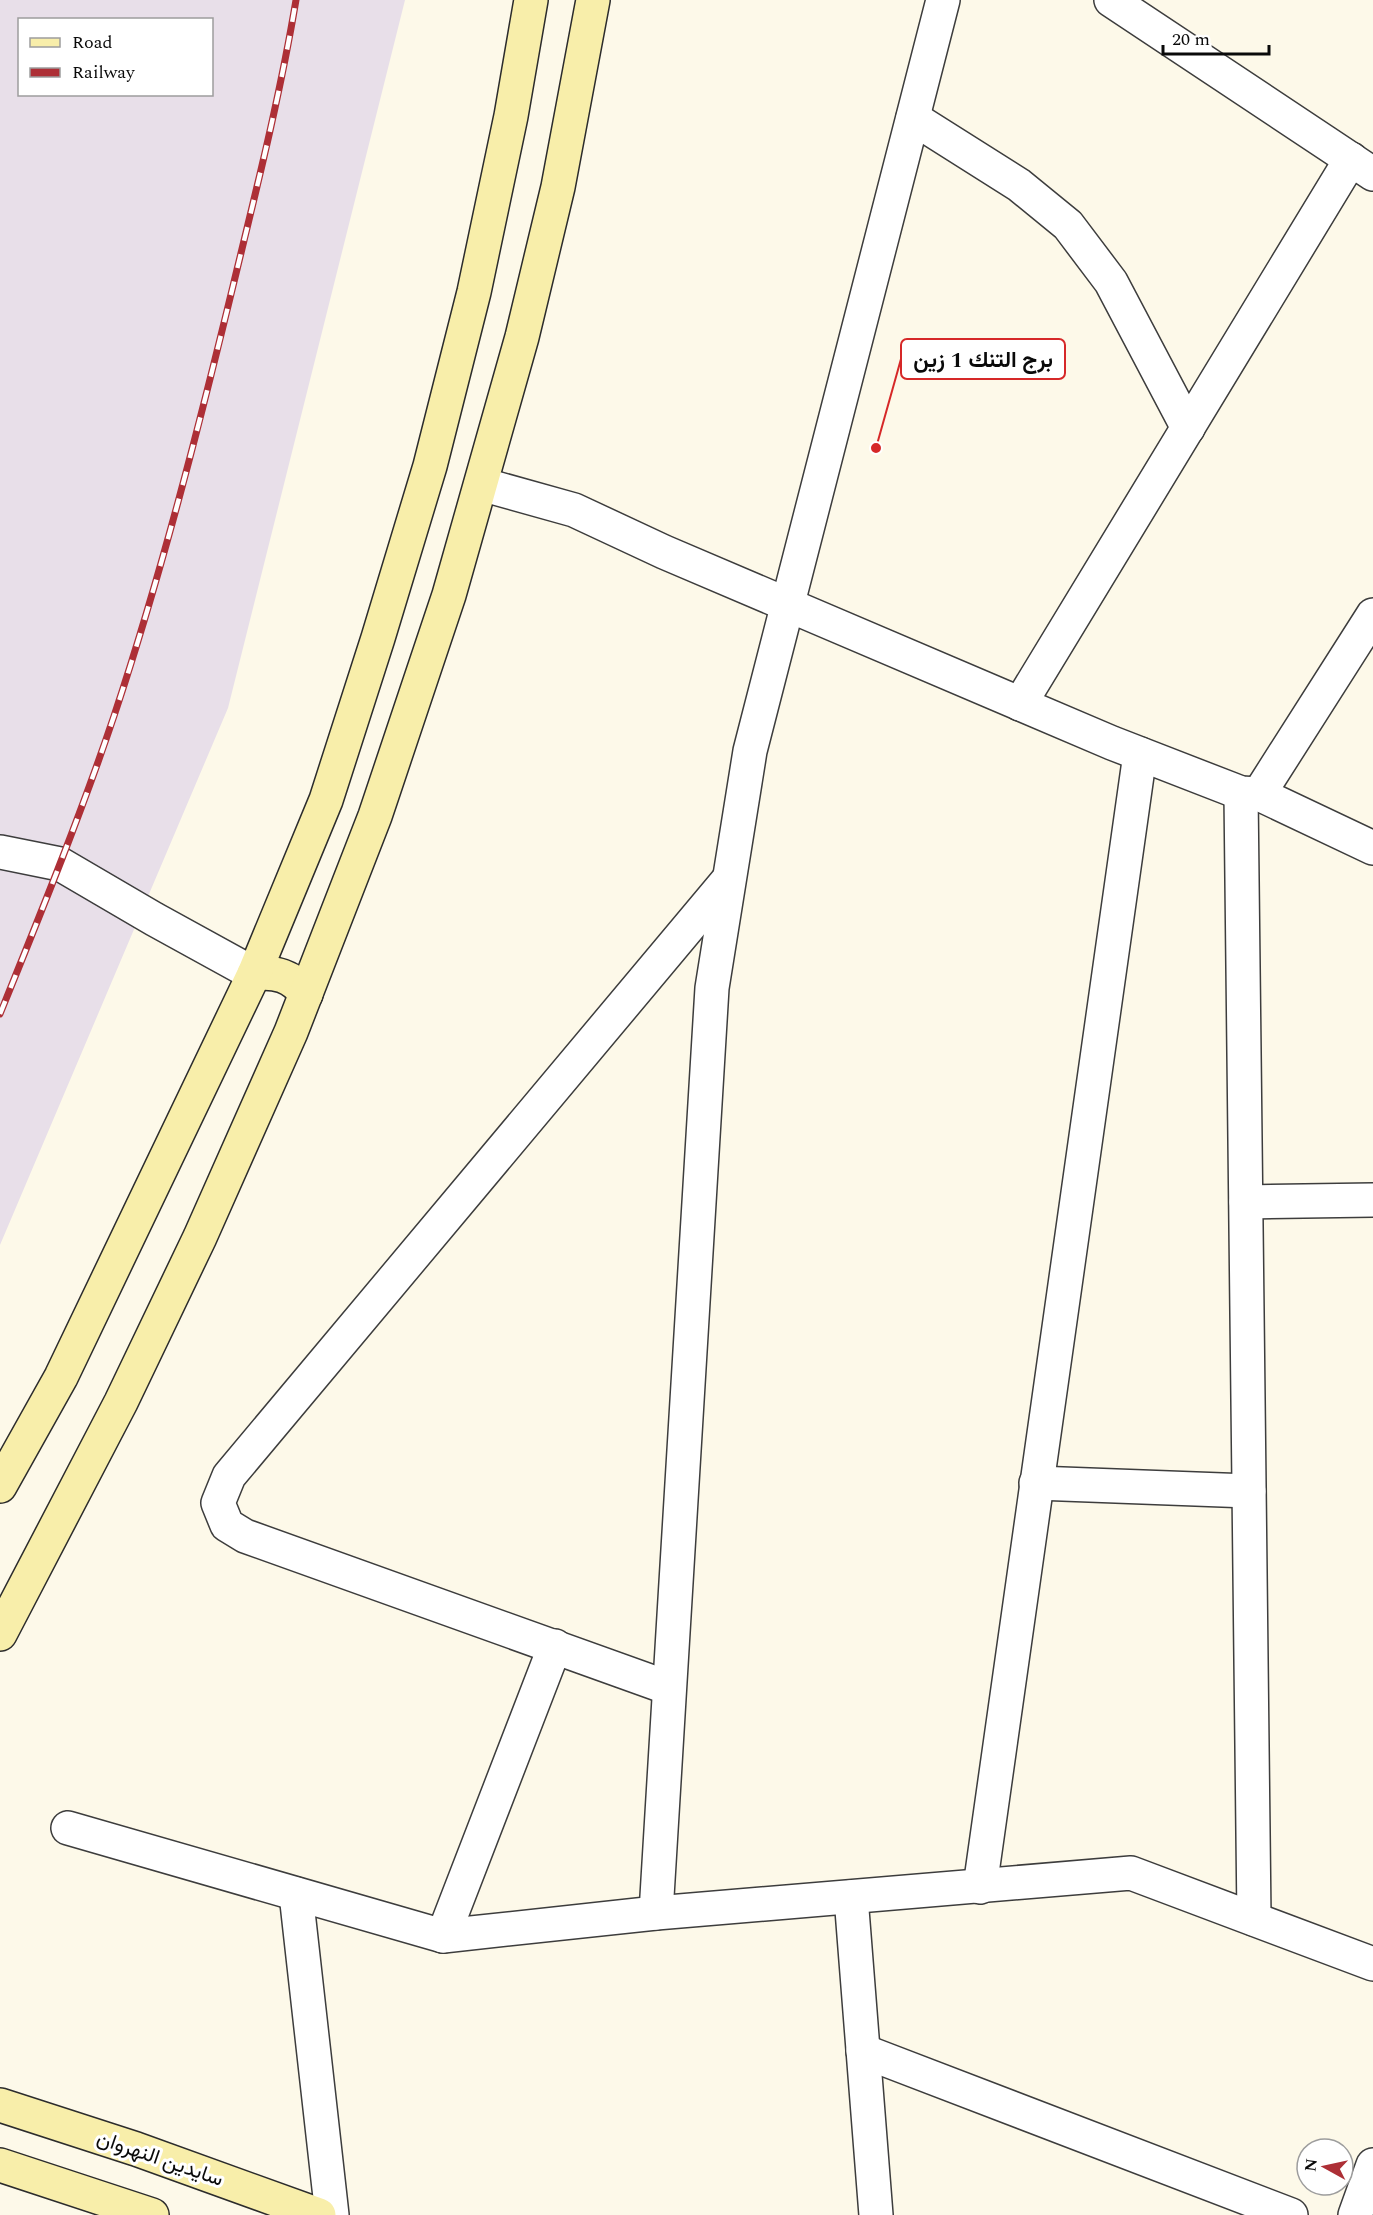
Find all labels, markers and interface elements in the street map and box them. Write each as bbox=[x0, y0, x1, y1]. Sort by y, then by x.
legend bbox=[18, 18, 213, 96]
scale bar bbox=[1163, 18, 1270, 56]
text: 20 m bbox=[1172, 26, 1210, 53]
text: Road bbox=[72, 29, 113, 56]
text: Railway bbox=[72, 59, 136, 86]
callout: برج التنك 1 زين bbox=[901, 339, 1065, 379]
text: برج التنك 1 زين bbox=[913, 344, 1053, 377]
street label: سايدين النهروان bbox=[92, 2122, 228, 2196]
north arrow bbox=[1295, 2137, 1355, 2197]
text: N bbox=[1298, 2157, 1324, 2173]

